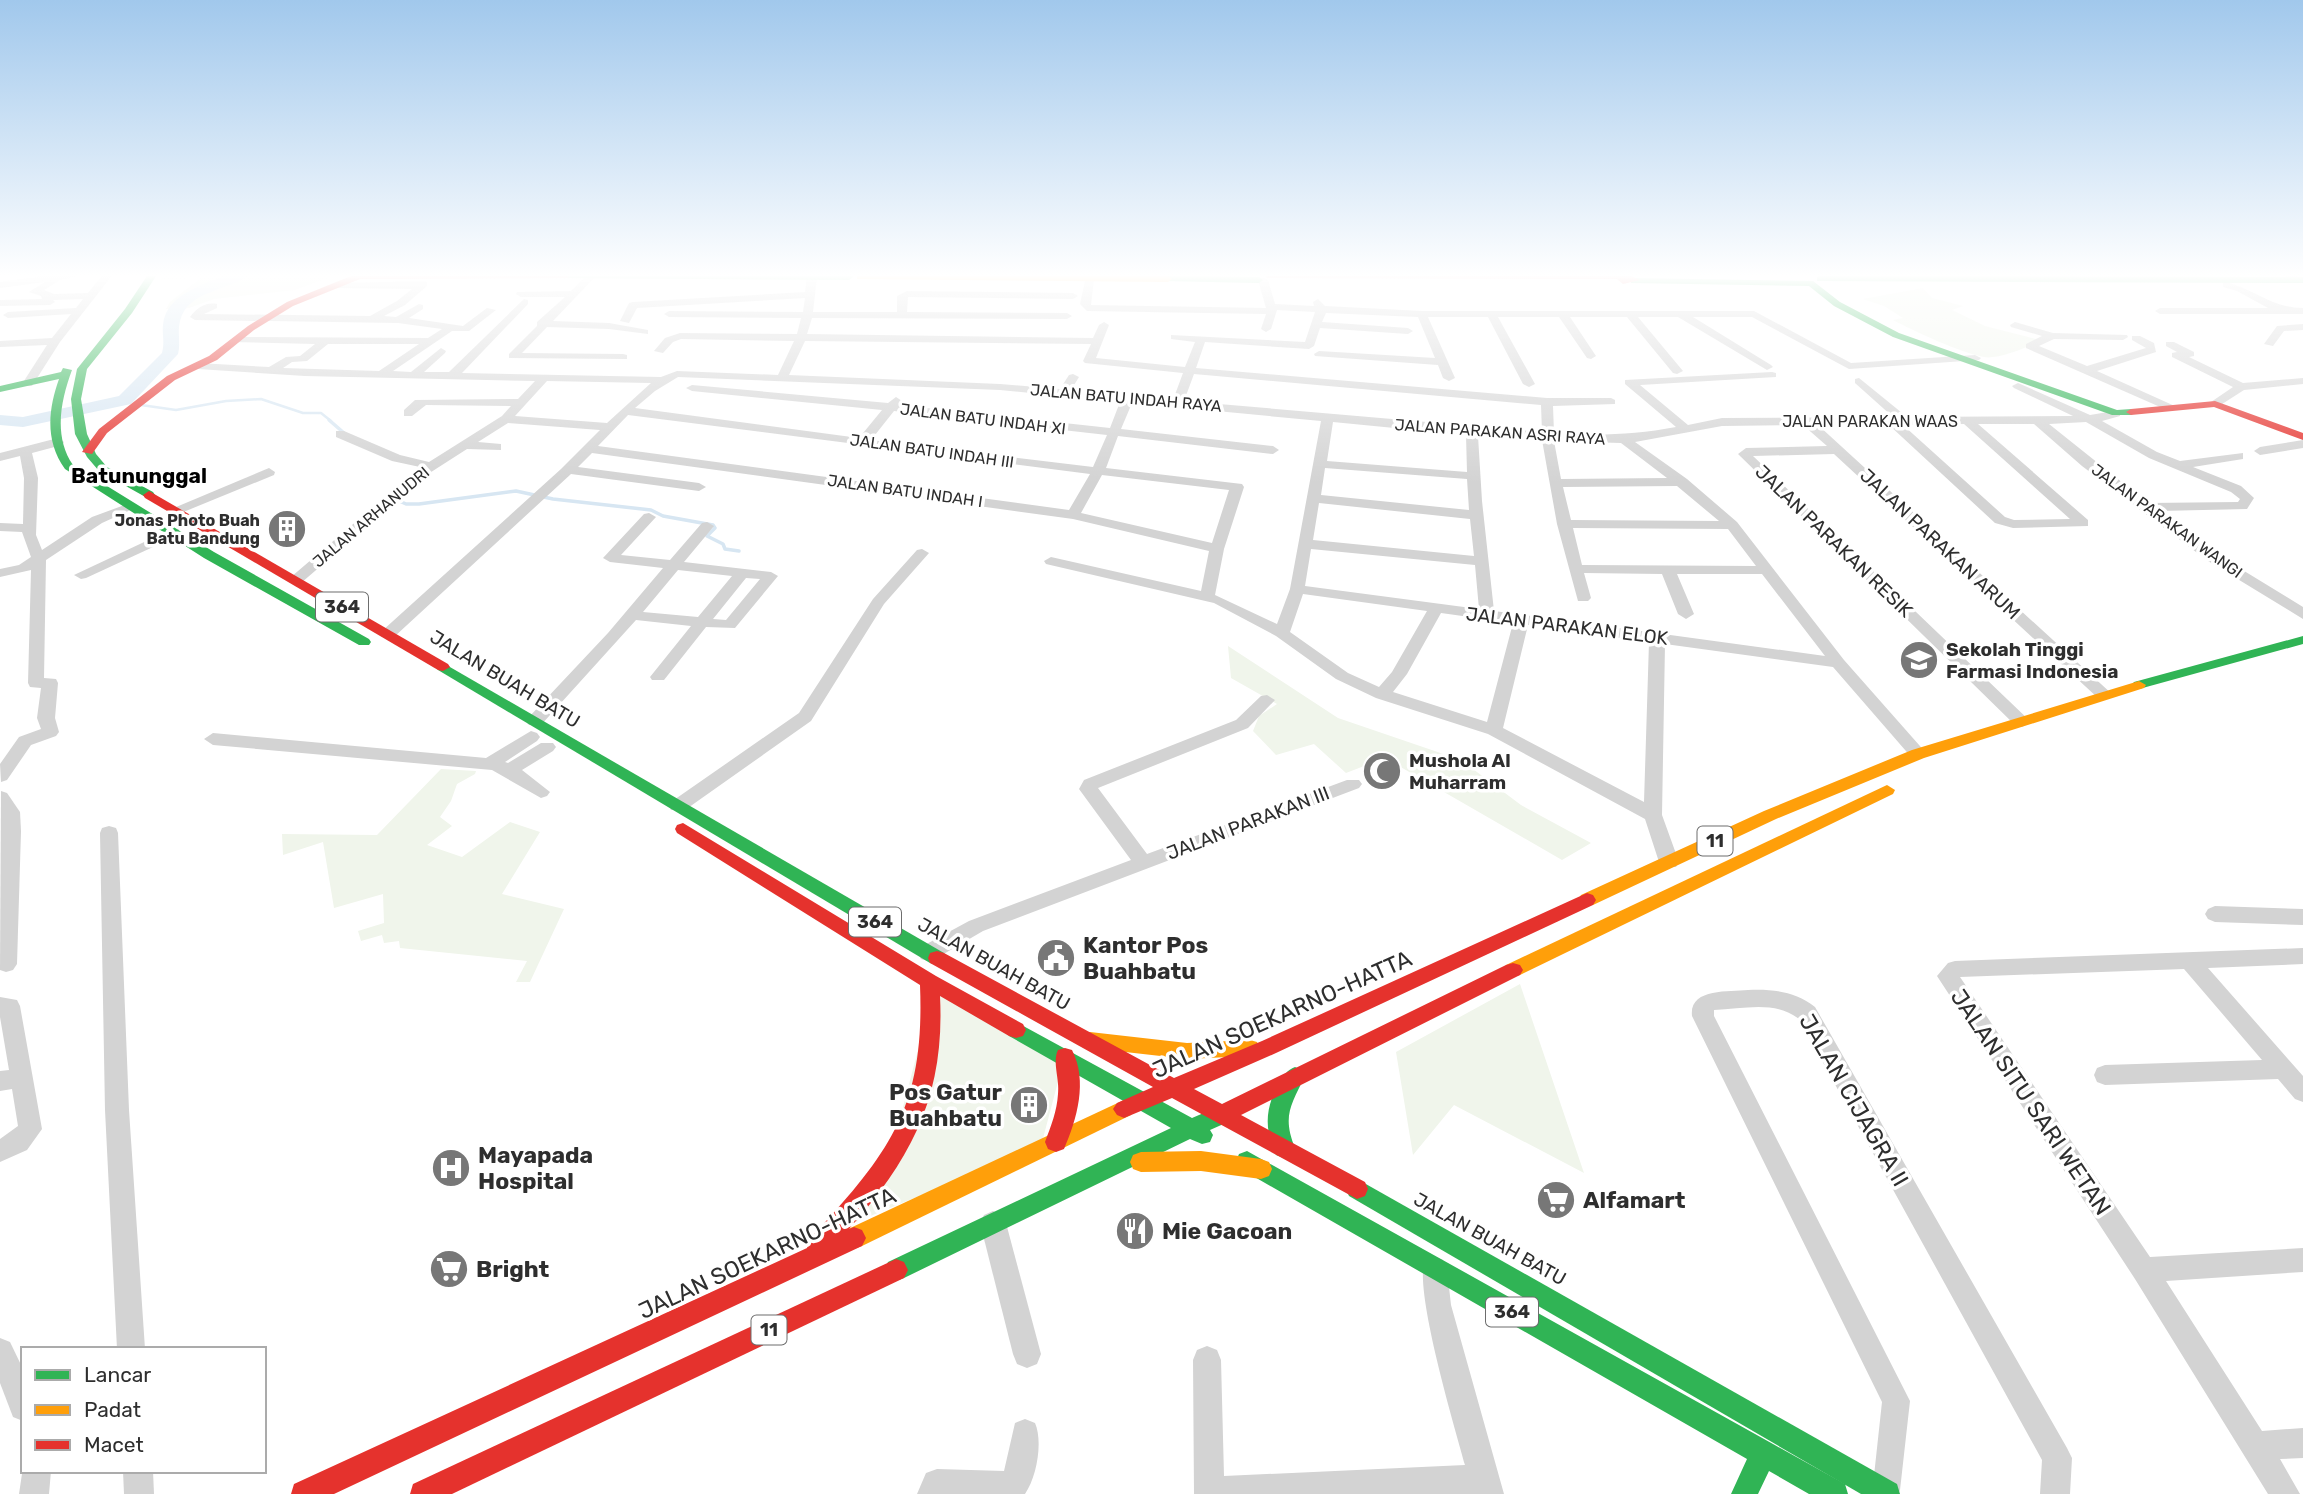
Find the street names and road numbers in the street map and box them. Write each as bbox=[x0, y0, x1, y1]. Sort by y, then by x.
street label: JALAN BATU INDAH RAYA bbox=[1029, 380, 1223, 416]
street label: JALAN BATU INDAH XI bbox=[899, 399, 1067, 439]
street label: JALAN PARAKAN WAAS bbox=[1782, 412, 1958, 431]
street label: JALAN PARAKAN ASRI RAYA bbox=[1394, 415, 1606, 449]
street label: JALAN BATU INDAH III bbox=[849, 430, 1015, 472]
street label: JALAN PARAKAN RESIK bbox=[1751, 460, 1918, 622]
street label: JALAN PARAKAN WANGI bbox=[2088, 460, 2246, 582]
street label: JALAN ARHANUDRI bbox=[309, 463, 433, 571]
street label: JALAN PARAKAN ARUM bbox=[1855, 464, 2025, 624]
street label: JALAN BATU INDAH I bbox=[826, 471, 984, 511]
road number: 364 bbox=[316, 592, 368, 622]
street label: JALAN PARAKAN ELOK bbox=[1465, 602, 1670, 650]
street label: JALAN BUAH BATU bbox=[426, 625, 584, 733]
street label: JALAN PARAKAN III bbox=[1163, 781, 1333, 865]
road number: 11 bbox=[1698, 826, 1732, 856]
road number: 364 bbox=[849, 908, 901, 937]
street label: JALAN BUAH BATU bbox=[914, 913, 1074, 1015]
street label: JALAN SOEKARNO-HATTA bbox=[1148, 944, 1416, 1084]
street label: JALAN SITU SARI WETAN bbox=[1945, 984, 2117, 1220]
street label: JALAN CIJAGRA II bbox=[1793, 1009, 1915, 1191]
street label: JALAN SOEKARNO-HATTA bbox=[634, 1181, 900, 1325]
street label: JALAN BUAH BATU bbox=[1410, 1188, 1570, 1290]
road number: 364 bbox=[1486, 1297, 1538, 1326]
road number: 11 bbox=[752, 1316, 786, 1344]

